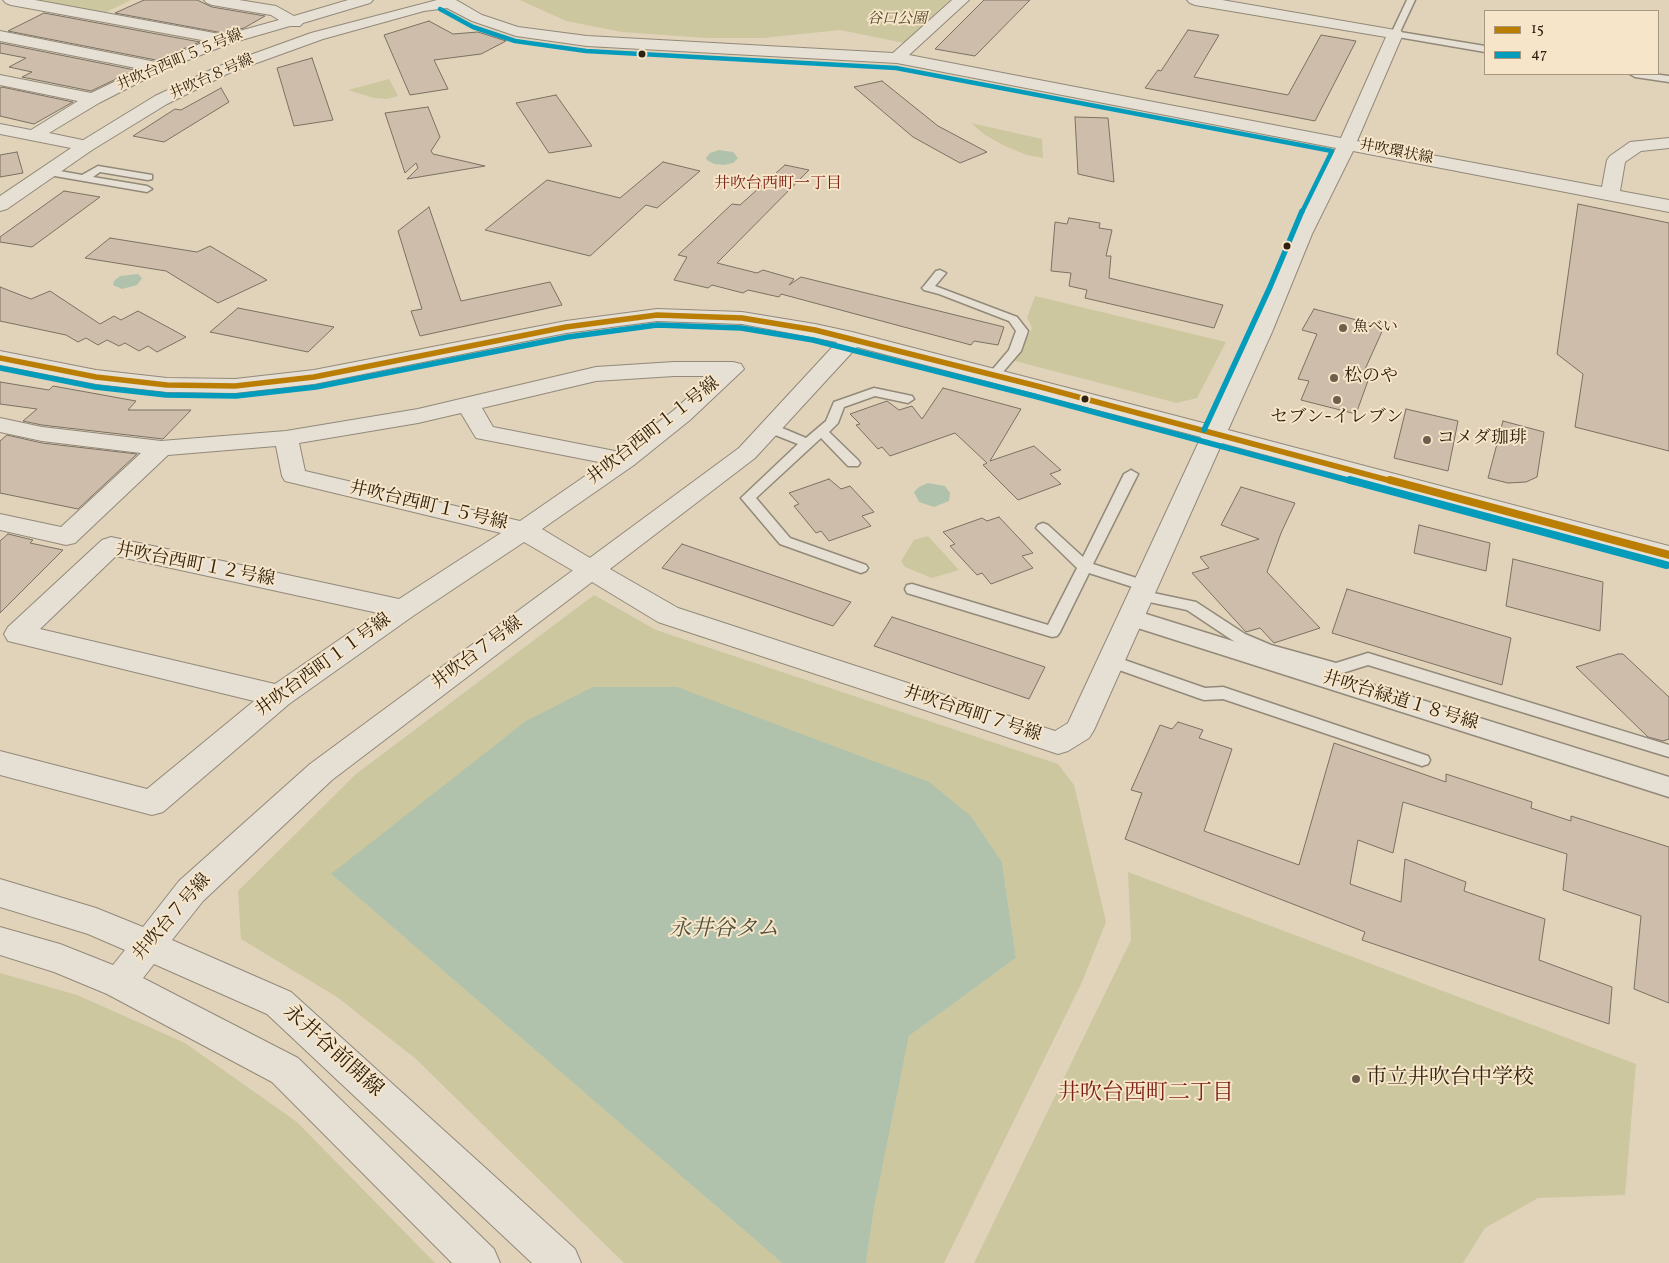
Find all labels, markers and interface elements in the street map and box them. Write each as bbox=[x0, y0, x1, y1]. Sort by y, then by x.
legend bbox=[1484, 10, 1659, 75]
park label: 谷口公園 bbox=[867, 11, 927, 29]
text: 15 bbox=[1531, 19, 1544, 40]
street label: 井吹台西町５５号線 bbox=[114, 26, 246, 96]
text: 47 bbox=[1531, 44, 1547, 65]
unlabelled marker bbox=[637, 49, 647, 59]
street label: 井吹台８号線 bbox=[167, 51, 257, 105]
street label: 井吹環状線 bbox=[1357, 137, 1435, 169]
district label: 井吹台西町一丁目 bbox=[714, 175, 842, 195]
unlabelled marker bbox=[1282, 241, 1292, 251]
place label: 魚べい bbox=[1353, 319, 1398, 337]
marker: 魚べい bbox=[1337, 322, 1349, 334]
place label: 松のや bbox=[1344, 367, 1398, 389]
marker: 松のや bbox=[1328, 372, 1340, 384]
street label: 井吹台西町１１号線 bbox=[584, 374, 724, 490]
unlabelled marker bbox=[1080, 394, 1090, 404]
marker: セブン-イレブン bbox=[1331, 394, 1343, 406]
place label: セブン-イレブン bbox=[1270, 408, 1404, 430]
place label: コメダ珈琲 bbox=[1437, 429, 1527, 451]
marker: コメダ珈琲 bbox=[1421, 434, 1433, 446]
street label: 井吹台西町１５号線 bbox=[347, 478, 509, 536]
street label: 井吹台西町１２号線 bbox=[113, 540, 277, 592]
street label: 井吹台西町１１号線 bbox=[252, 610, 396, 722]
street label: 井吹台７号線 bbox=[428, 613, 528, 695]
street label: 井吹台緑道１８号線 bbox=[1319, 668, 1481, 736]
street label: 井吹台西町７号線 bbox=[900, 682, 1044, 748]
street label: 井吹台７号線 bbox=[129, 870, 217, 966]
water label: 永井谷タム bbox=[669, 918, 779, 944]
street label: 永井谷前開線 bbox=[277, 1000, 387, 1104]
place label: 市立井吹台中学校 bbox=[1366, 1066, 1534, 1092]
marker: 市立井吹台中学校 bbox=[1350, 1073, 1362, 1085]
district label: 井吹台西町二丁目 bbox=[1058, 1082, 1234, 1108]

